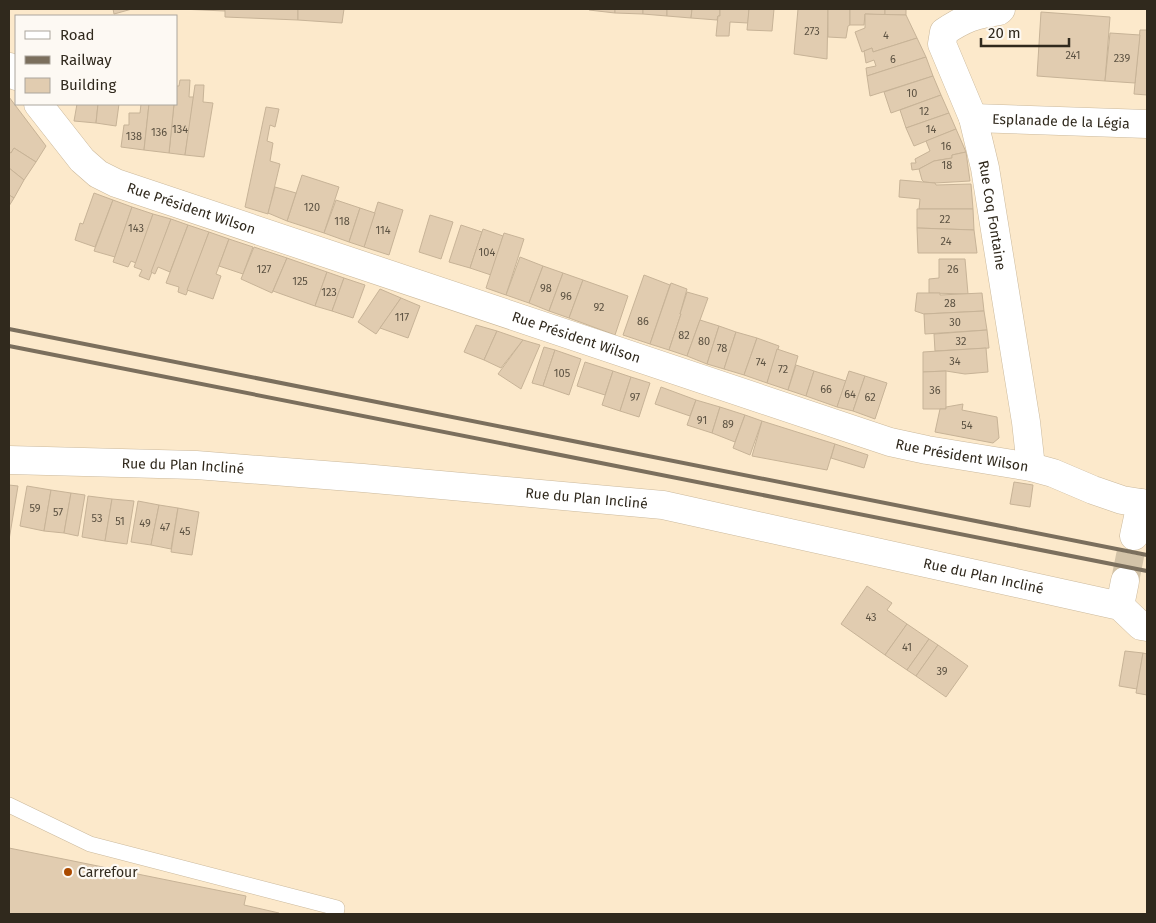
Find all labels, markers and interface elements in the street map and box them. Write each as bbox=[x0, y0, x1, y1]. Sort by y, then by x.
legend bbox=[15, 15, 178, 105]
scale bar bbox=[981, 15, 1068, 47]
text: 20 m bbox=[988, 24, 1021, 42]
house number: 273 bbox=[804, 25, 820, 38]
text: Road bbox=[60, 26, 95, 44]
house number: 4 bbox=[883, 29, 889, 42]
house number: 241 bbox=[1065, 49, 1081, 62]
text: Railway bbox=[60, 51, 112, 69]
house number: 239 bbox=[1114, 52, 1130, 65]
house number: 6 bbox=[890, 53, 896, 66]
text: Building bbox=[60, 76, 116, 94]
house number: 10 bbox=[907, 87, 917, 100]
house number: 12 bbox=[919, 105, 929, 118]
street label: Esplanade de la Légia bbox=[992, 111, 1130, 132]
house number: 134 bbox=[172, 123, 188, 136]
house number: 14 bbox=[926, 123, 936, 136]
house number: 136 bbox=[151, 126, 167, 139]
house number: 138 bbox=[126, 130, 142, 143]
house number: 16 bbox=[941, 140, 951, 153]
house number: 18 bbox=[942, 159, 952, 172]
street label: Rue Coq Fontaine bbox=[974, 159, 1009, 271]
street label: Rue Président Wilson bbox=[125, 179, 258, 238]
house number: 120 bbox=[304, 201, 320, 214]
house number: 22 bbox=[940, 213, 950, 226]
house number: 118 bbox=[334, 215, 350, 228]
house number: 143 bbox=[128, 222, 144, 235]
house number: 114 bbox=[375, 224, 391, 237]
house number: 24 bbox=[941, 235, 952, 248]
house number: 104 bbox=[479, 246, 496, 259]
house number: 127 bbox=[257, 263, 272, 276]
house number: 26 bbox=[947, 263, 959, 276]
house number: 125 bbox=[292, 275, 308, 288]
house number: 98 bbox=[540, 282, 552, 295]
house number: 123 bbox=[321, 286, 337, 299]
house number: 96 bbox=[560, 290, 572, 303]
house number: 28 bbox=[944, 297, 956, 310]
house number: 92 bbox=[594, 301, 604, 314]
street label: Rue Président Wilson bbox=[510, 308, 643, 367]
house number: 117 bbox=[395, 311, 409, 324]
house number: 86 bbox=[637, 315, 649, 328]
house number: 30 bbox=[949, 316, 961, 329]
house number: 82 bbox=[678, 329, 690, 342]
house number: 80 bbox=[698, 335, 710, 348]
house number: 32 bbox=[956, 335, 966, 348]
house number: 78 bbox=[717, 342, 727, 355]
house number: 34 bbox=[949, 355, 961, 368]
house number: 74 bbox=[756, 356, 766, 369]
house number: 72 bbox=[778, 363, 788, 376]
house number: 105 bbox=[554, 367, 571, 380]
house number: 66 bbox=[820, 383, 832, 396]
house number: 36 bbox=[929, 384, 941, 397]
house number: 64 bbox=[844, 388, 856, 401]
house number: 97 bbox=[630, 391, 640, 404]
house number: 62 bbox=[864, 391, 876, 404]
house number: 91 bbox=[697, 414, 707, 427]
house number: 89 bbox=[722, 418, 734, 431]
house number: 54 bbox=[961, 419, 973, 432]
street label: Rue Président Wilson bbox=[894, 435, 1030, 475]
street label: Rue du Plan Incliné bbox=[121, 455, 245, 478]
street label: Rue du Plan Incliné bbox=[525, 485, 648, 513]
house number: 59 bbox=[29, 502, 41, 515]
house number: 57 bbox=[53, 506, 63, 519]
house number: 53 bbox=[92, 512, 102, 525]
house number: 51 bbox=[115, 515, 125, 528]
house number: 49 bbox=[139, 517, 151, 530]
house number: 47 bbox=[160, 521, 170, 534]
house number: 45 bbox=[179, 525, 191, 538]
street label: Rue du Plan Incliné bbox=[922, 555, 1045, 598]
house number: 43 bbox=[865, 611, 877, 624]
house number: 41 bbox=[902, 641, 912, 654]
house number: 39 bbox=[936, 665, 948, 678]
place label: Carrefour bbox=[78, 864, 138, 881]
marker: Carrefour bbox=[62, 866, 74, 878]

